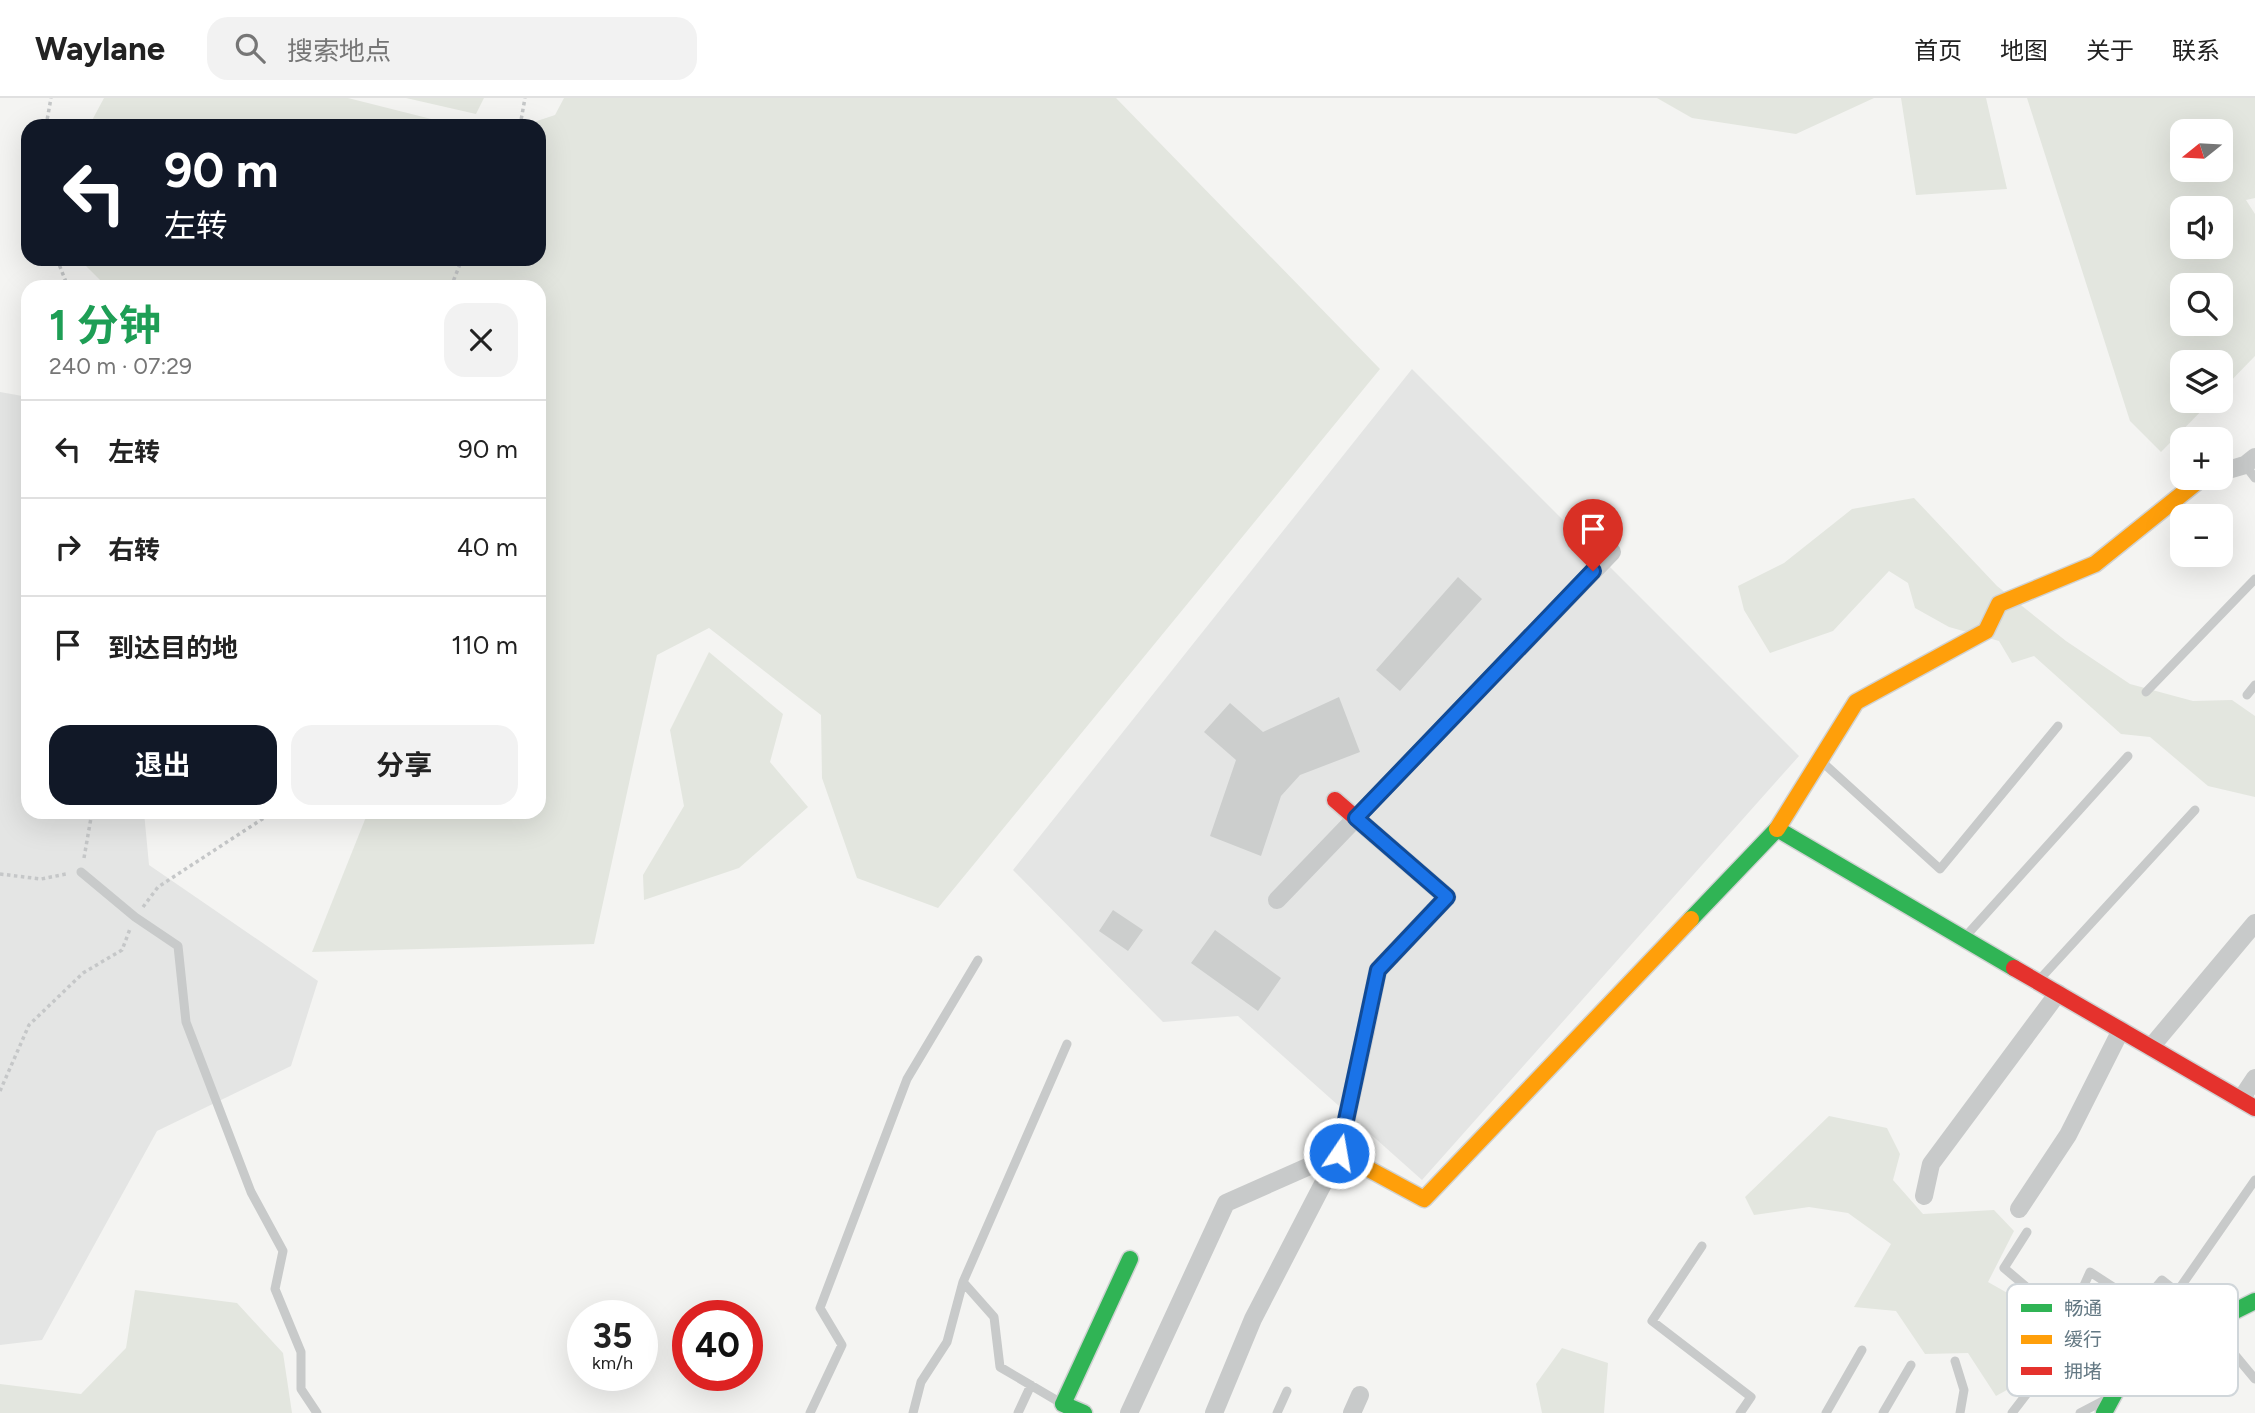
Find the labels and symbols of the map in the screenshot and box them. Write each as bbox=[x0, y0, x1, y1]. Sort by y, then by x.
north arrow bbox=[2170, 119, 2233, 182]
pin bbox=[1563, 499, 1623, 571]
position arrow bbox=[1302, 1116, 1376, 1190]
legend bbox=[2007, 1284, 2238, 1396]
text: 畅通 bbox=[2064, 1297, 2102, 1320]
speed limit sign: 40 bbox=[672, 1300, 763, 1391]
text: 缓行 bbox=[2064, 1328, 2102, 1351]
text: 拥堵 bbox=[2064, 1360, 2102, 1383]

